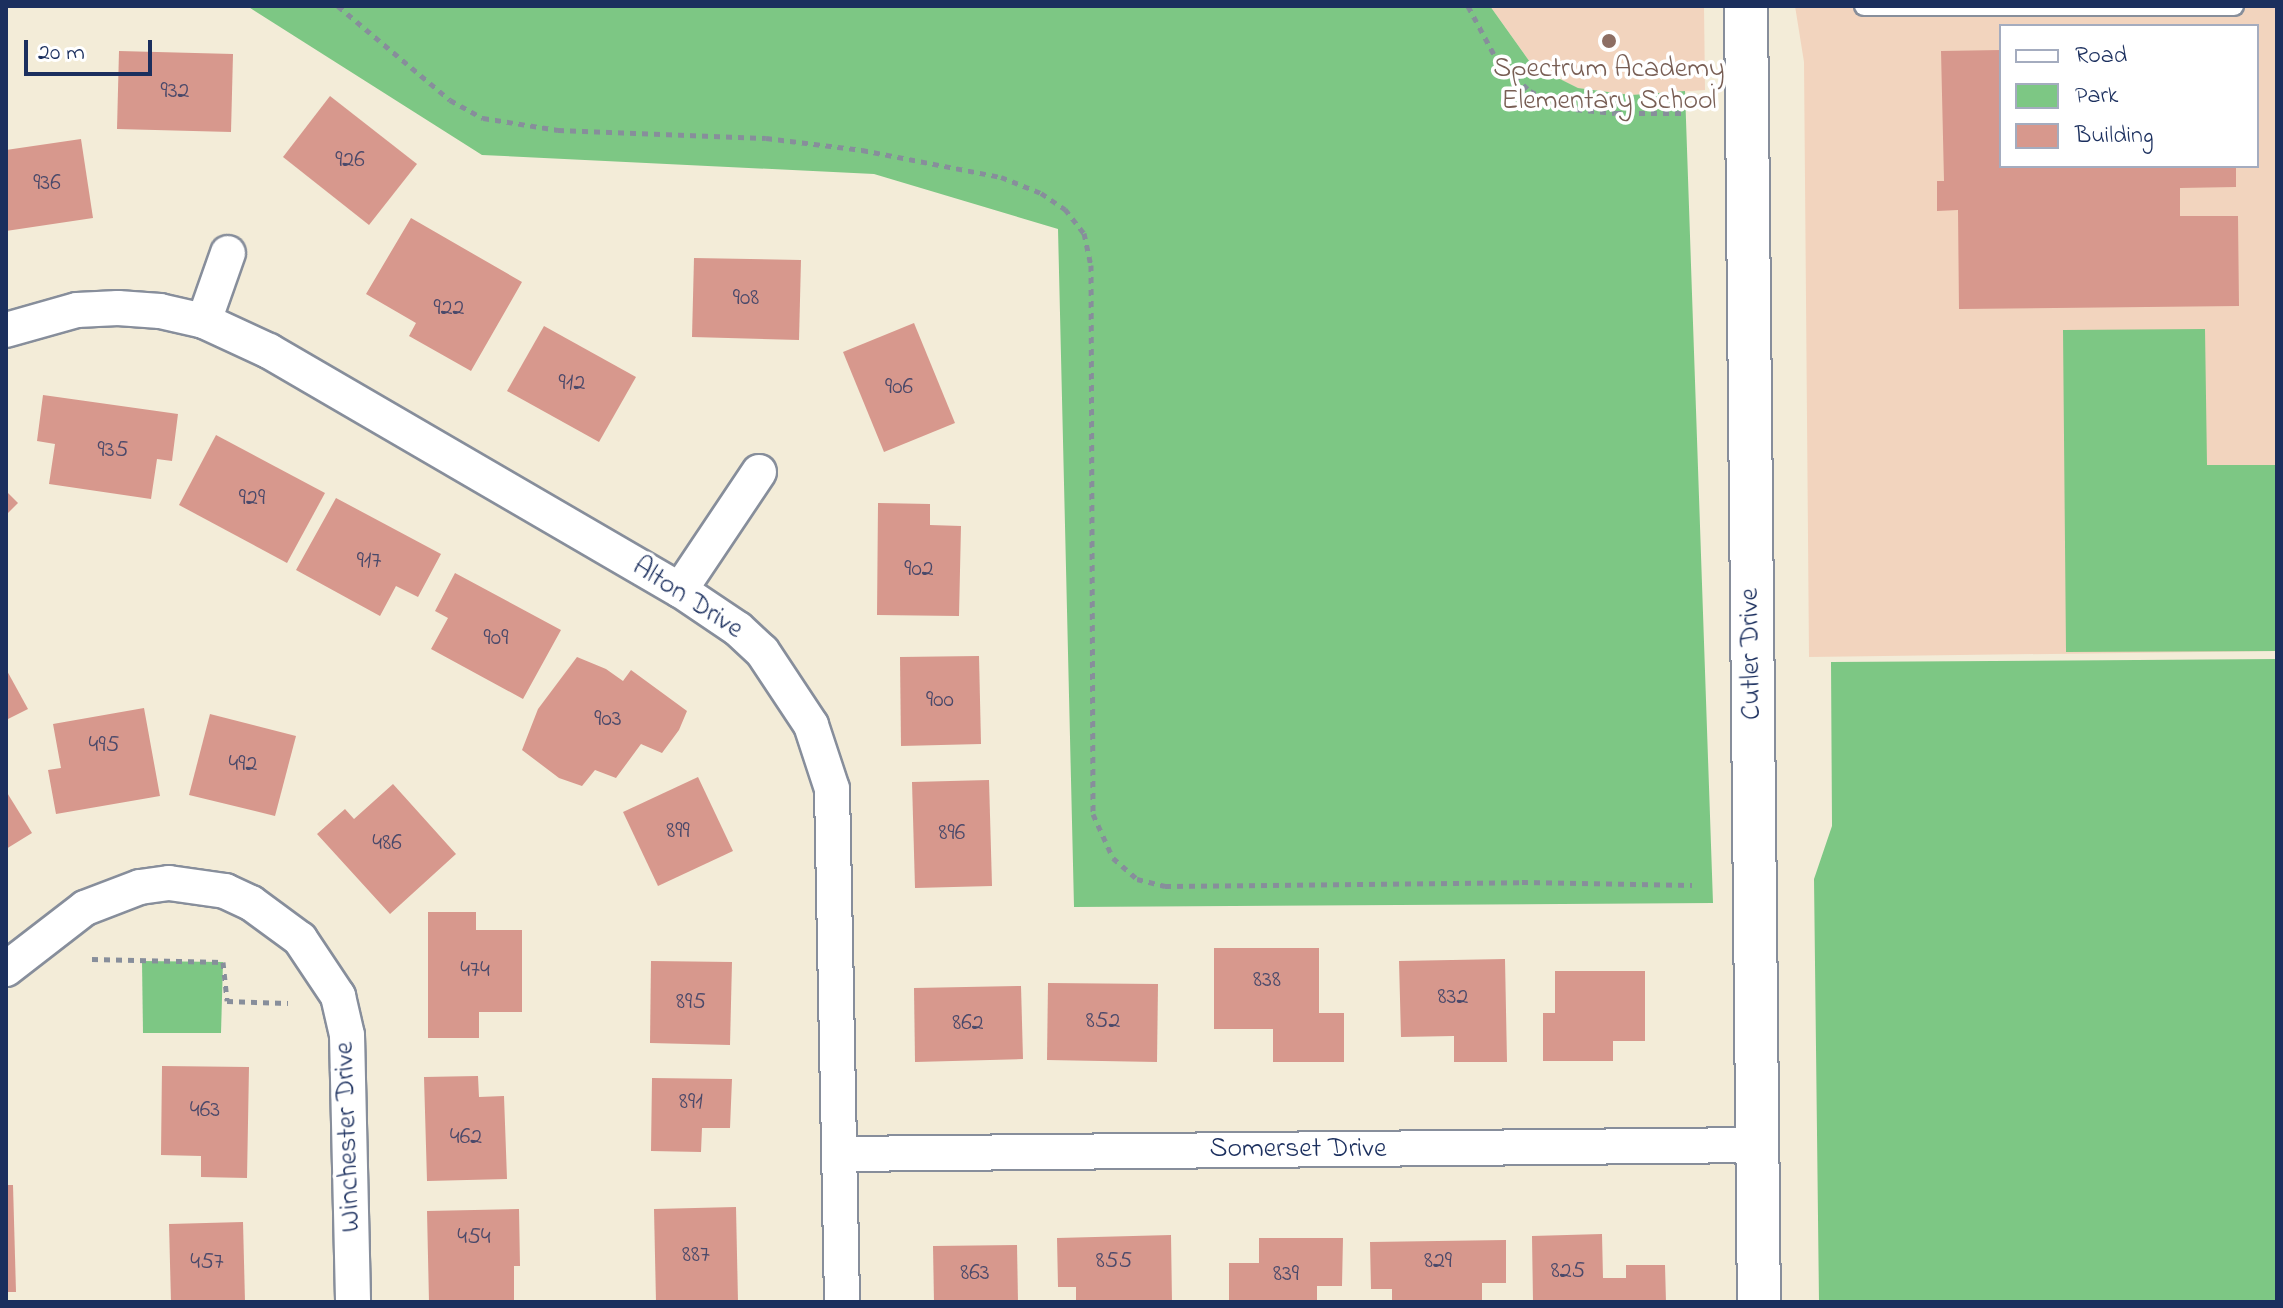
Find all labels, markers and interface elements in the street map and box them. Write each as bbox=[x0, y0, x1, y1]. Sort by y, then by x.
scale bar bbox=[28, 24, 156, 74]
legend bbox=[1999, 24, 2259, 168]
marker: Spectrum Academy Elementary School bbox=[1600, 32, 1618, 50]
text: 20 m bbox=[38, 36, 85, 71]
text: Road bbox=[2075, 39, 2127, 74]
place label: Spectrum Academy Elementary School bbox=[1493, 53, 1725, 119]
house number: 932 bbox=[160, 78, 190, 106]
text: Park bbox=[2075, 79, 2118, 114]
text: Building bbox=[2075, 119, 2154, 154]
house number: 926 bbox=[335, 147, 365, 175]
house number: 936 bbox=[33, 170, 61, 198]
house number: 908 bbox=[733, 285, 759, 313]
house number: 922 bbox=[433, 295, 465, 323]
house number: 912 bbox=[559, 370, 585, 398]
house number: 906 bbox=[885, 374, 913, 402]
house number: 935 bbox=[98, 437, 128, 465]
house number: 929 bbox=[239, 485, 265, 513]
house number: 917 bbox=[357, 548, 381, 576]
street label: Alton Drive bbox=[625, 551, 749, 647]
house number: 902 bbox=[904, 556, 934, 584]
street label: Cutler Drive bbox=[1734, 588, 1770, 720]
house number: 909 bbox=[484, 625, 508, 653]
house number: 900 bbox=[926, 687, 954, 715]
house number: 903 bbox=[594, 706, 622, 734]
house number: 495 bbox=[89, 732, 119, 760]
house number: 492 bbox=[228, 751, 258, 779]
house number: 899 bbox=[666, 818, 690, 846]
house number: 896 bbox=[939, 820, 965, 848]
house number: 486 bbox=[372, 830, 402, 858]
house number: 474 bbox=[460, 957, 490, 985]
house number: 838 bbox=[1253, 967, 1281, 995]
house number: 832 bbox=[1438, 984, 1468, 1012]
house number: 895 bbox=[676, 989, 706, 1017]
house number: 852 bbox=[1086, 1008, 1120, 1036]
house number: 862 bbox=[952, 1010, 984, 1038]
street label: Winchester Drive bbox=[329, 1041, 369, 1233]
house number: 891 bbox=[679, 1089, 703, 1117]
house number: 463 bbox=[190, 1097, 220, 1125]
house number: 462 bbox=[450, 1124, 482, 1152]
street label: Somerset Drive bbox=[1209, 1133, 1387, 1167]
house number: 454 bbox=[457, 1224, 491, 1252]
house number: 887 bbox=[682, 1242, 710, 1270]
house number: 855 bbox=[1096, 1248, 1132, 1276]
house number: 829 bbox=[1424, 1248, 1452, 1276]
house number: 457 bbox=[190, 1249, 224, 1277]
house number: 825 bbox=[1551, 1258, 1585, 1286]
house number: 863 bbox=[960, 1260, 990, 1288]
house number: 839 bbox=[1273, 1261, 1299, 1289]

